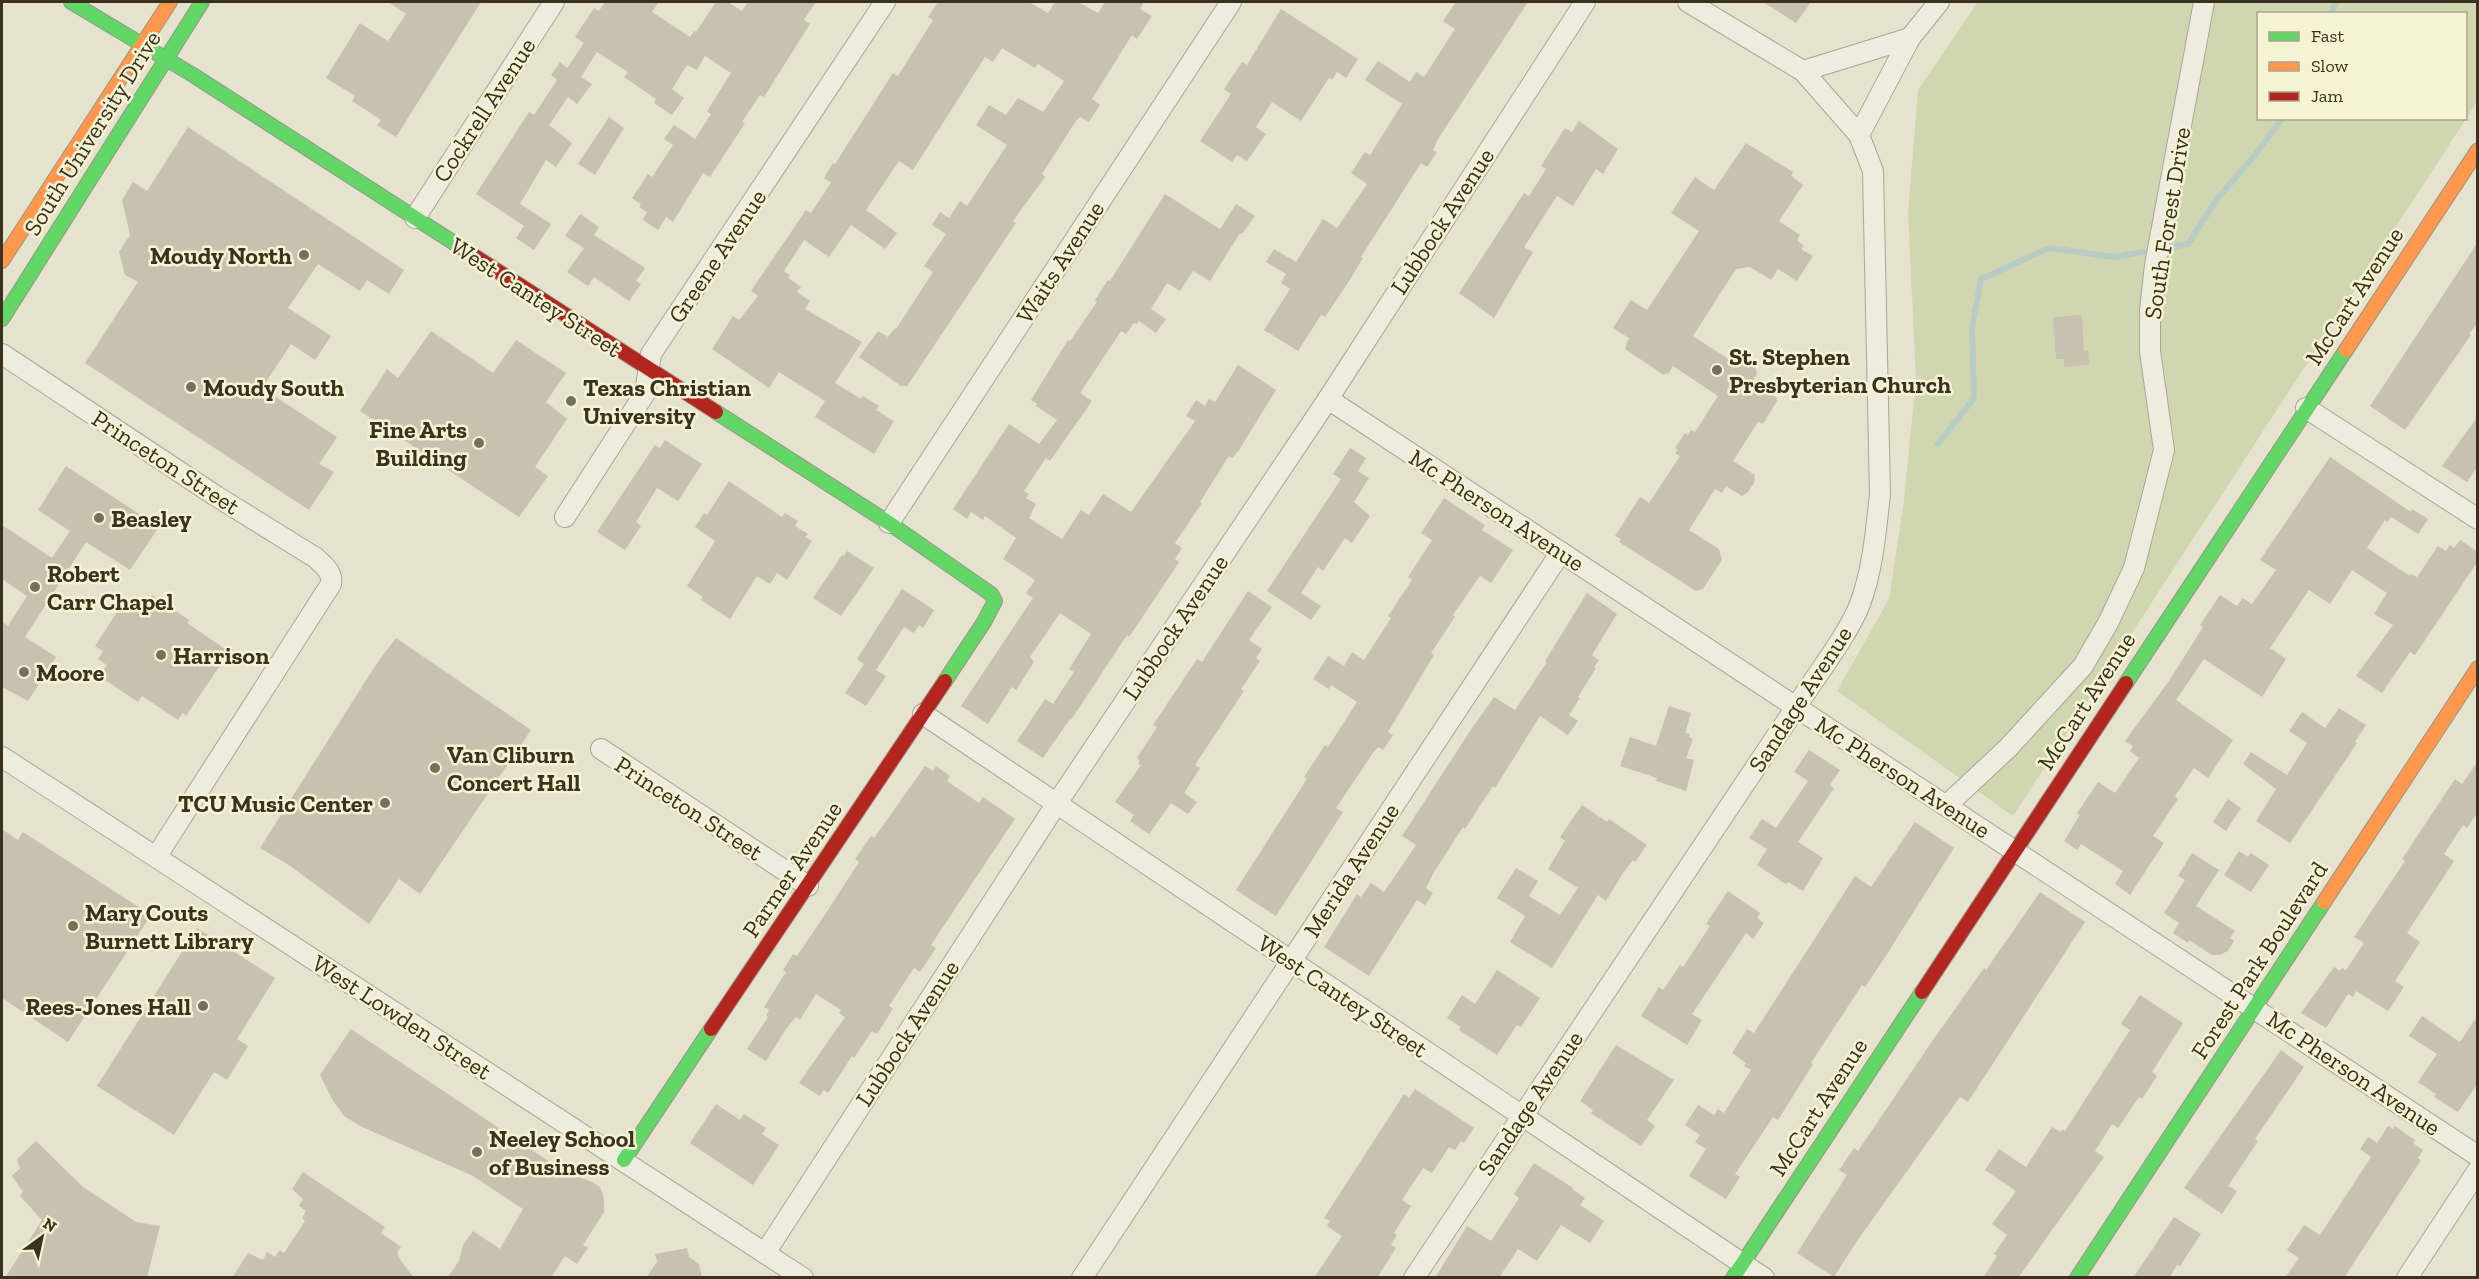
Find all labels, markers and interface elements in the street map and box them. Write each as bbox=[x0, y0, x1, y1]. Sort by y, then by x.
legend bbox=[2257, 12, 2467, 120]
street label: South University Drive bbox=[17, 25, 167, 241]
text: Fast bbox=[2311, 25, 2344, 47]
street label: Cockrell Avenue bbox=[427, 32, 541, 188]
text: Slow bbox=[2311, 55, 2348, 77]
text: Jam bbox=[2311, 85, 2343, 107]
street label: South Forest Drive bbox=[2137, 125, 2197, 321]
street label: Lubbock Avenue bbox=[1384, 142, 1500, 300]
street label: Greene Avenue bbox=[662, 184, 772, 328]
street label: Waits Avenue bbox=[1010, 195, 1110, 329]
street label: McCart Avenue bbox=[2299, 222, 2409, 370]
street label: West Cantey Street bbox=[445, 231, 627, 363]
place label: Moudy North bbox=[150, 241, 292, 270]
marker: Moudy North bbox=[297, 248, 311, 262]
place label: St. Stephen Presbyterian Church bbox=[1729, 342, 1951, 399]
marker: St. Stephen Presbyterian Church bbox=[1710, 363, 1724, 377]
place label: Moudy South bbox=[203, 373, 344, 402]
place label: Texas Christian University bbox=[583, 373, 751, 430]
marker: Moudy South bbox=[184, 380, 198, 394]
marker: Texas Christian University bbox=[564, 394, 578, 408]
street label: Princeton Street bbox=[87, 403, 245, 521]
place label: Fine Arts Building bbox=[369, 415, 467, 472]
marker: Fine Arts Building bbox=[472, 436, 486, 450]
street label: Mc Pherson Avenue bbox=[1404, 443, 1590, 577]
place label: Beasley bbox=[111, 504, 192, 533]
marker: Beasley bbox=[92, 511, 106, 525]
street label: Lubbock Avenue bbox=[1116, 549, 1234, 705]
place label: Robert Carr Chapel bbox=[47, 559, 174, 616]
marker: Robert Carr Chapel bbox=[28, 580, 42, 594]
street label: Sandage Avenue bbox=[1742, 621, 1858, 777]
street label: McCart Avenue bbox=[2031, 627, 2141, 775]
place label: Harrison bbox=[173, 641, 269, 670]
marker: Harrison bbox=[154, 648, 168, 662]
place label: Moore bbox=[36, 658, 105, 687]
marker: Moore bbox=[17, 665, 31, 679]
street label: Mc Pherson Avenue bbox=[1810, 710, 1996, 844]
place label: Van Cliburn Concert Hall bbox=[447, 740, 581, 797]
street label: Princeton Street bbox=[610, 749, 768, 867]
marker: Van Cliburn Concert Hall bbox=[428, 761, 442, 775]
place label: TCU Music Center bbox=[178, 789, 373, 818]
street label: Parmer Avenue bbox=[736, 795, 848, 943]
marker: TCU Music Center bbox=[378, 796, 392, 810]
street label: Merida Avenue bbox=[1297, 797, 1405, 943]
street label: Forest Park Boulevard bbox=[2184, 856, 2334, 1064]
place label: Mary Couts Burnett Library bbox=[85, 898, 254, 955]
marker: Mary Couts Burnett Library bbox=[66, 919, 80, 933]
street label: West Cantey Street bbox=[1253, 928, 1433, 1064]
street label: West Lowden Street bbox=[307, 948, 497, 1086]
street label: Lubbock Avenue bbox=[849, 954, 965, 1112]
place label: Rees-Jones Hall bbox=[25, 992, 191, 1021]
marker: Rees-Jones Hall bbox=[196, 999, 210, 1013]
street label: Mc Pherson Avenue bbox=[2262, 1004, 2446, 1142]
street label: Sandage Avenue bbox=[1471, 1025, 1589, 1181]
street label: McCart Avenue bbox=[1763, 1033, 1873, 1181]
place label: Neeley School of Business bbox=[489, 1124, 635, 1181]
marker: Neeley School of Business bbox=[470, 1145, 484, 1159]
north arrow bbox=[12, 1207, 72, 1267]
text: N bbox=[40, 1214, 60, 1236]

